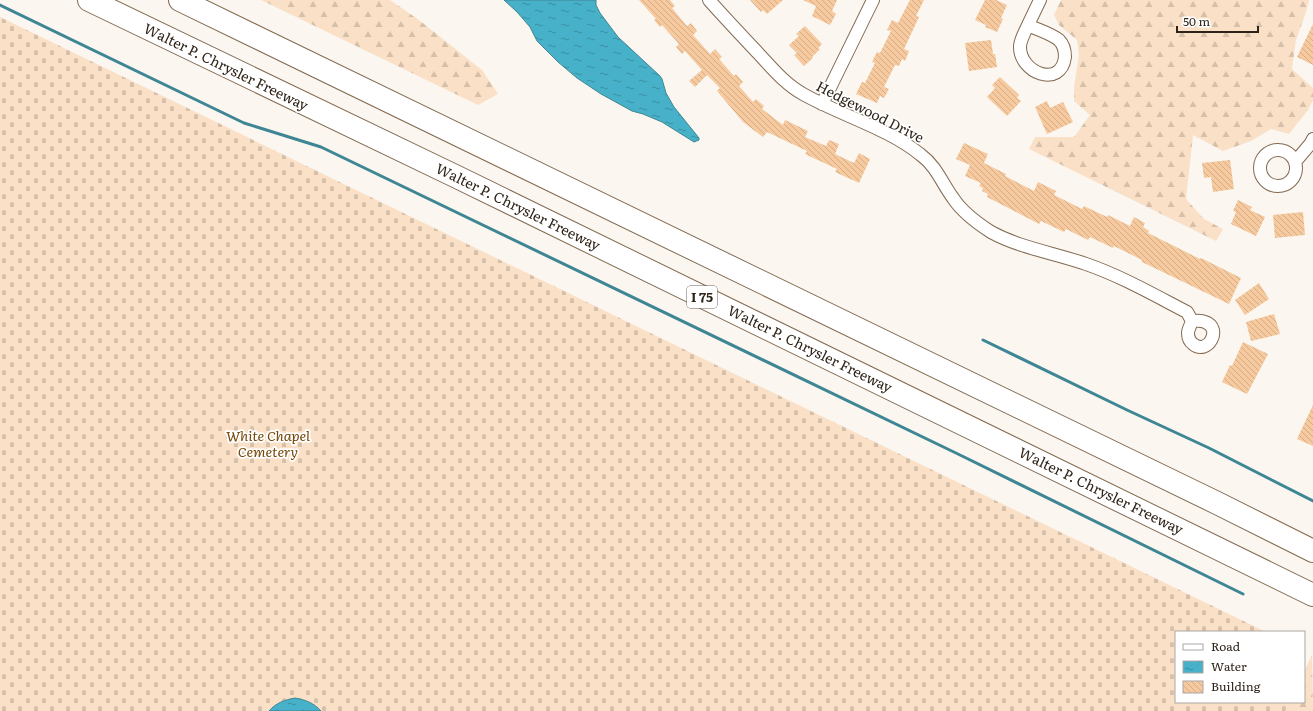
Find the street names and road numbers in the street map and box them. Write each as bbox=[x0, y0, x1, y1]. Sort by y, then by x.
street label: Walter P. Chrysler Freeway bbox=[141, 18, 313, 115]
street label: Hedgewood Drive bbox=[813, 75, 928, 147]
street label: Walter P. Chrysler Freeway bbox=[433, 158, 605, 255]
road number: I 75 bbox=[687, 286, 717, 308]
street label: Walter P. Chrysler Freeway bbox=[725, 300, 897, 397]
street label: Walter P. Chrysler Freeway bbox=[1016, 442, 1188, 539]

